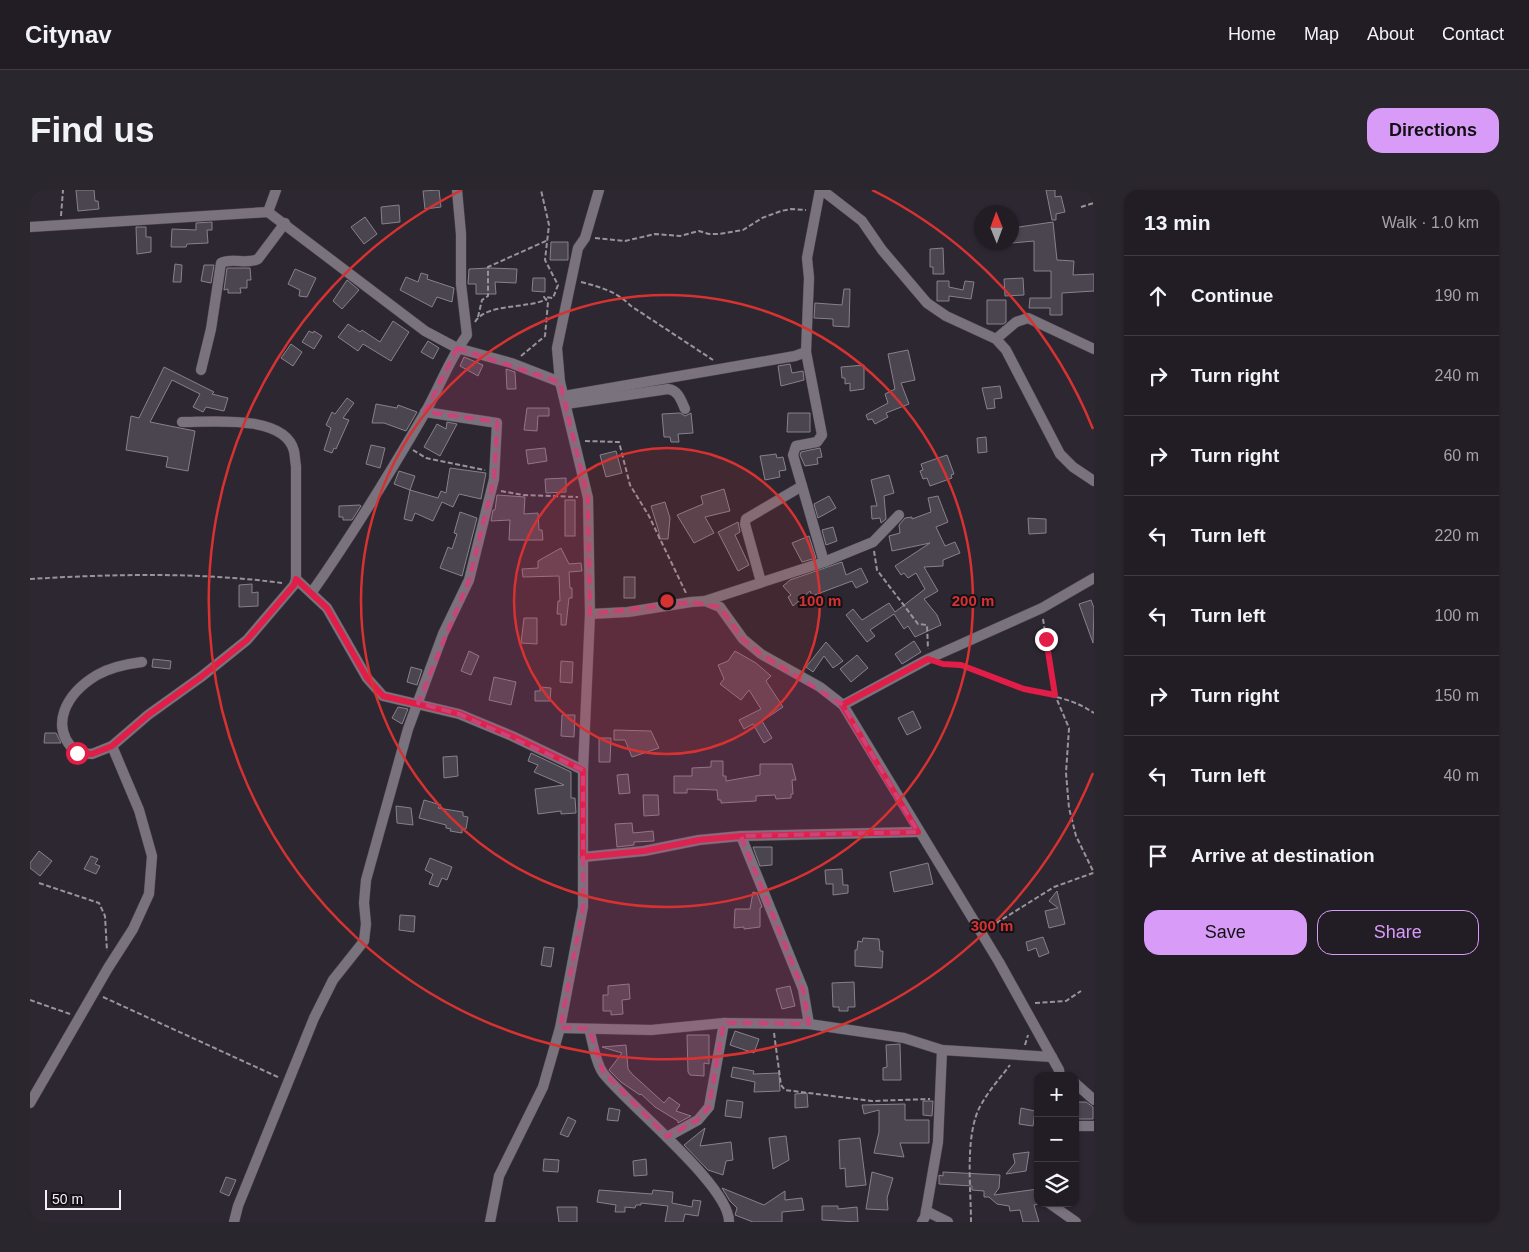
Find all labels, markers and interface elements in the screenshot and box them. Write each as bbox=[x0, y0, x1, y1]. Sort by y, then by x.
text: Citynav bbox=[25, 21, 112, 48]
text: Home bbox=[1228, 24, 1276, 44]
text: Map bbox=[1304, 24, 1339, 44]
text: About bbox=[1367, 24, 1414, 44]
text: Contact bbox=[1442, 24, 1504, 44]
button: Directions bbox=[1367, 108, 1499, 153]
text: Find us bbox=[30, 110, 154, 149]
north arrow bbox=[974, 205, 1019, 250]
text: 13 min bbox=[1144, 211, 1211, 234]
text: Walk · 1.0 km bbox=[1382, 214, 1479, 231]
icon: ahead bbox=[1144, 282, 1172, 310]
text: Continue bbox=[1191, 285, 1273, 306]
text: 190 m bbox=[1435, 287, 1479, 304]
icon: right bbox=[1144, 362, 1172, 390]
text: Turn right bbox=[1191, 365, 1279, 386]
text: 240 m bbox=[1435, 367, 1479, 384]
icon: right bbox=[1144, 442, 1172, 470]
text: Turn right bbox=[1191, 445, 1279, 466]
text: 60 m bbox=[1443, 447, 1479, 464]
icon: left bbox=[1144, 522, 1172, 550]
text: Turn left bbox=[1191, 525, 1266, 546]
text: 220 m bbox=[1435, 527, 1479, 544]
centre of rings bbox=[658, 592, 676, 610]
text: 100 m bbox=[799, 592, 841, 609]
text: 200 m bbox=[952, 592, 994, 609]
icon: left bbox=[1144, 602, 1172, 630]
text: Turn left bbox=[1191, 605, 1266, 626]
text: 100 m bbox=[1435, 607, 1479, 624]
route end bbox=[1035, 628, 1058, 651]
icon: right bbox=[1144, 682, 1172, 710]
text: Turn right bbox=[1191, 685, 1279, 706]
text: 150 m bbox=[1435, 687, 1479, 704]
route start bbox=[66, 742, 89, 765]
icon: left bbox=[1144, 762, 1172, 790]
text: Turn left bbox=[1191, 765, 1266, 786]
text: 40 m bbox=[1443, 767, 1479, 784]
icon: arrive bbox=[1144, 842, 1172, 870]
text: Arrive at destination bbox=[1191, 845, 1375, 866]
button: Save bbox=[1144, 910, 1307, 955]
button: Share bbox=[1317, 910, 1479, 955]
text: 300 m bbox=[971, 917, 1013, 934]
map controls bbox=[1034, 1072, 1079, 1207]
button: + bbox=[1034, 1072, 1079, 1117]
button: − bbox=[1034, 1117, 1079, 1162]
button: layers bbox=[1034, 1162, 1079, 1207]
scale bar bbox=[45, 1187, 121, 1210]
text: 50 m bbox=[52, 1191, 83, 1207]

